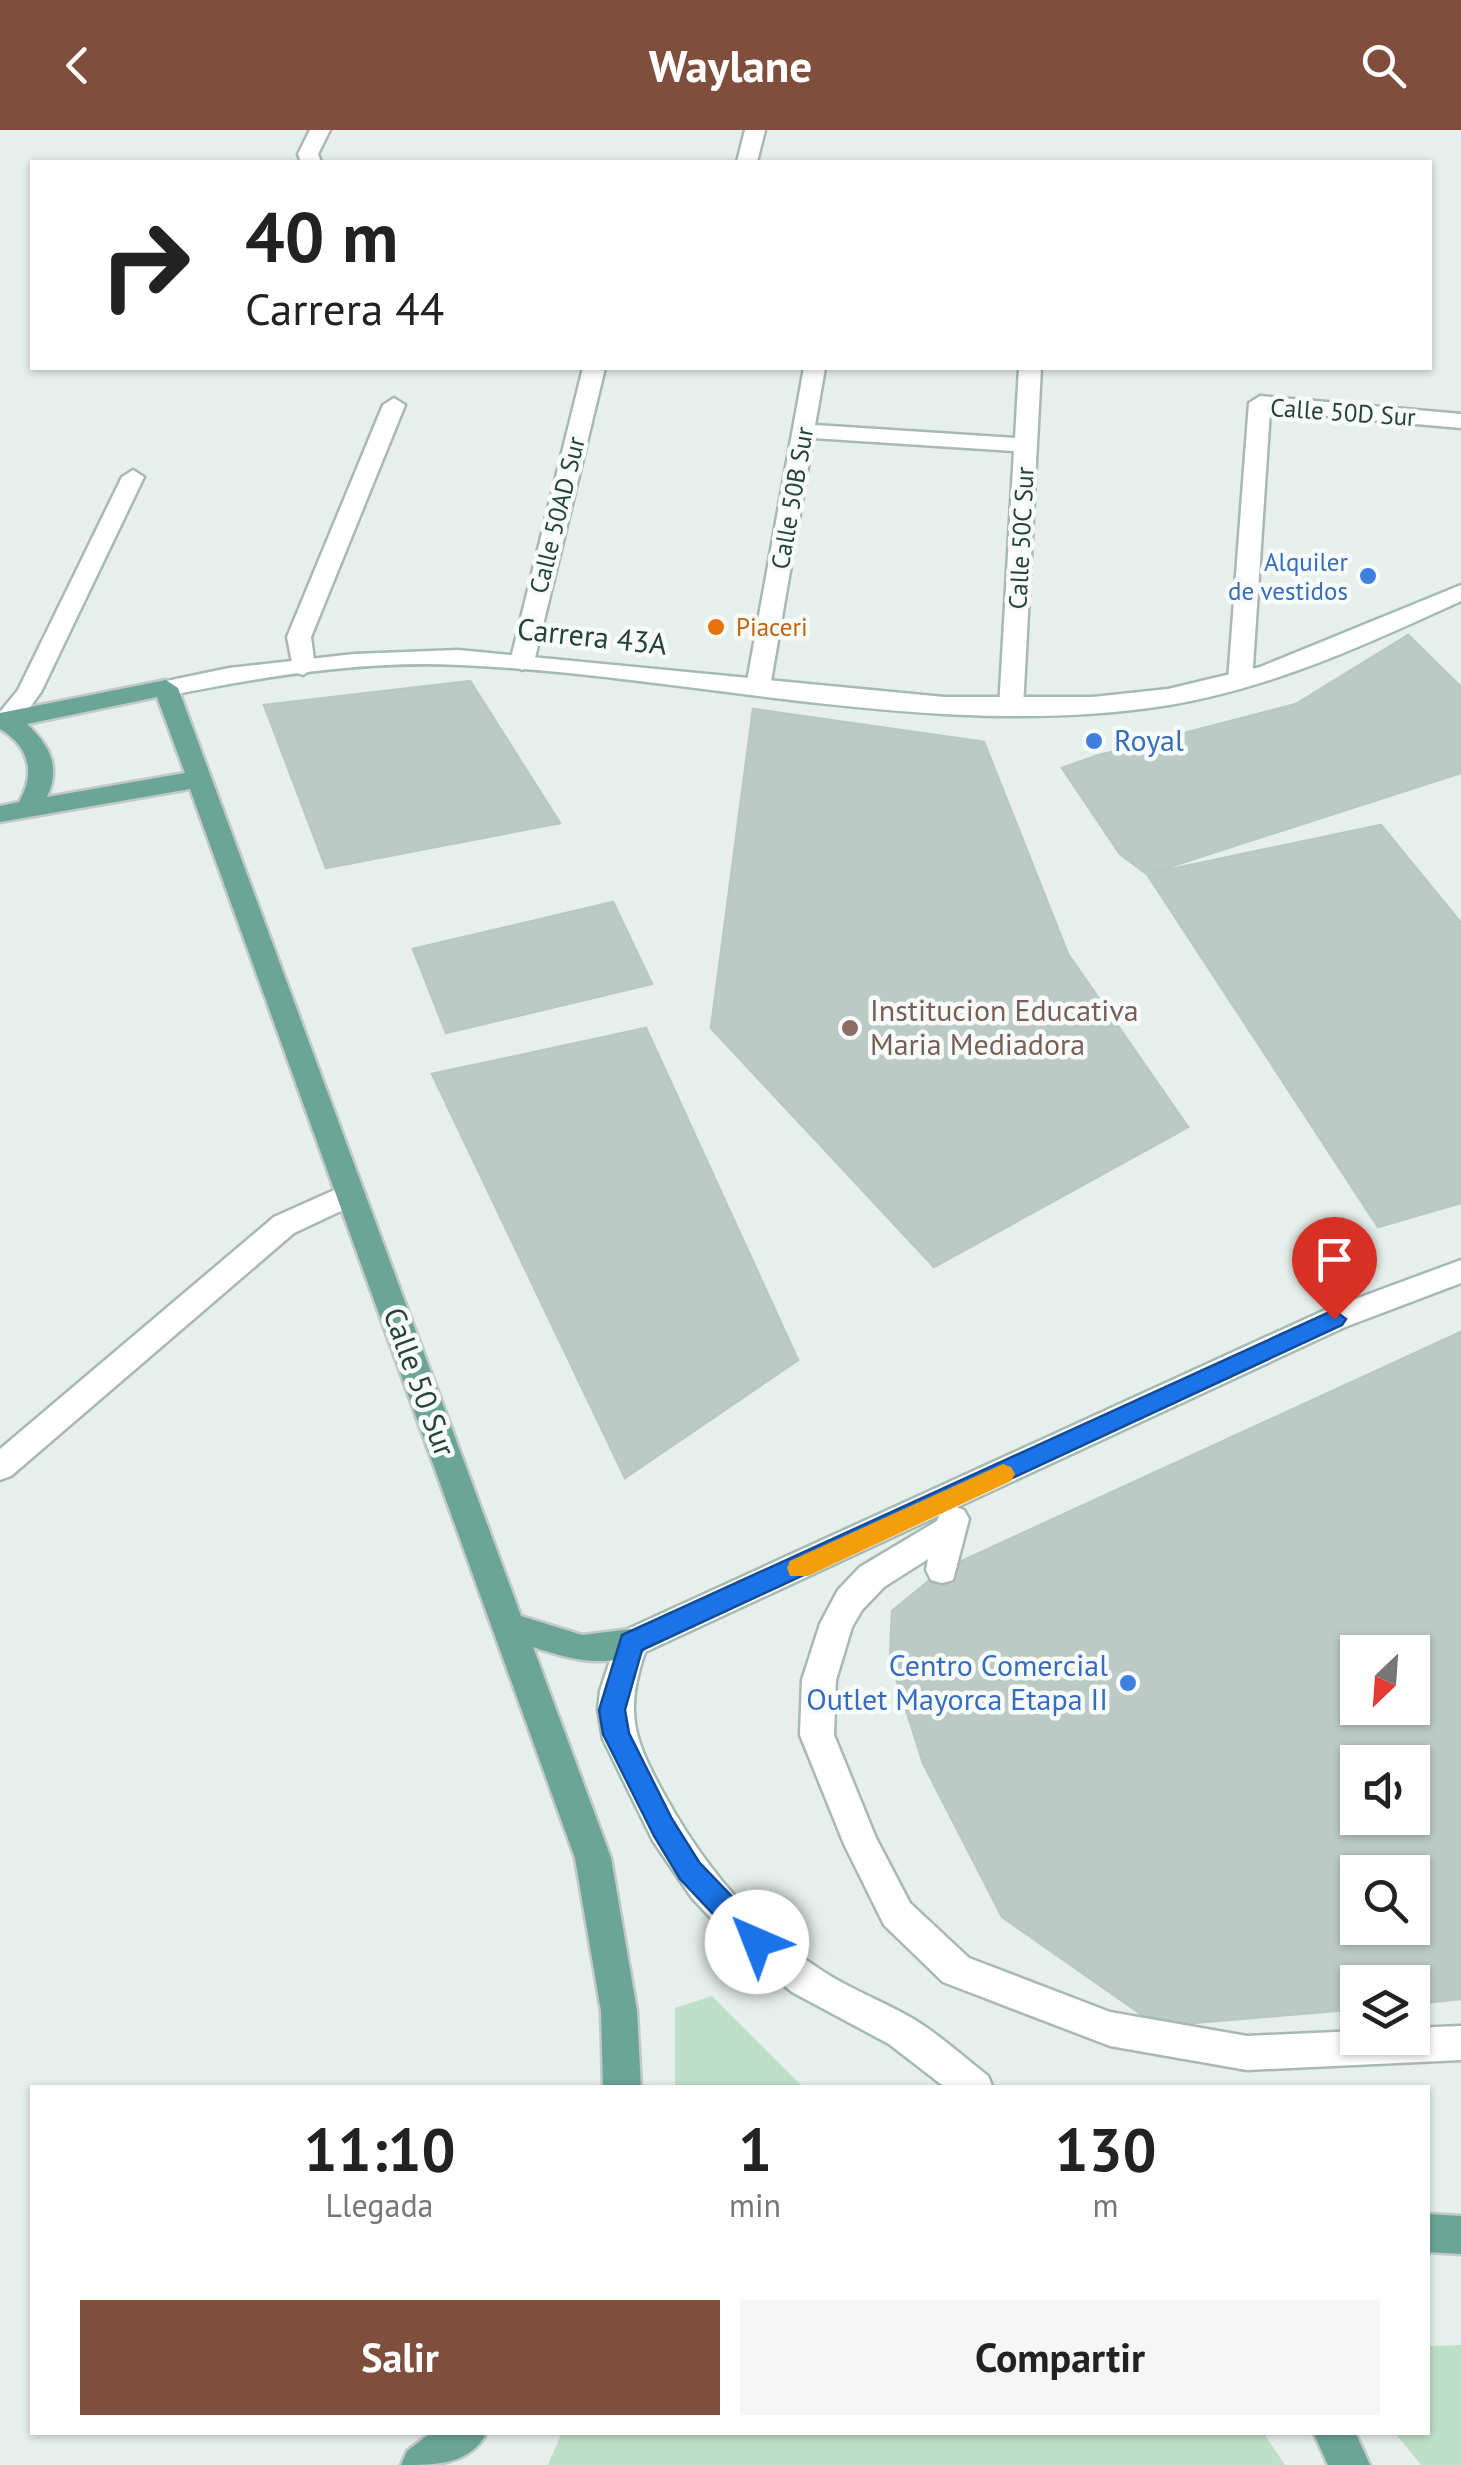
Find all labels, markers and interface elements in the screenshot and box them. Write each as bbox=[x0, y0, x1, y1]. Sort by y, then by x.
text: Waylane bbox=[649, 36, 812, 94]
icon: back bbox=[50, 38, 105, 93]
icon: search bbox=[1356, 38, 1411, 93]
text: 40 m bbox=[245, 191, 398, 281]
icon: right bbox=[80, 200, 210, 330]
text: Carrera 44 bbox=[245, 279, 444, 337]
street label: Calle 50D Sur bbox=[1269, 391, 1417, 433]
street label: Calle 50B Sur bbox=[764, 424, 820, 572]
street label: Calle 50AD Sur bbox=[522, 433, 592, 597]
street label: Calle 50C Sur bbox=[1001, 465, 1041, 610]
place label: Alquiler de vestidos bbox=[1228, 546, 1348, 607]
marker: Alquiler de vestidos bbox=[1357, 565, 1379, 587]
street label: Carrera 43A bbox=[515, 608, 669, 663]
place label: Piaceri bbox=[736, 611, 808, 643]
marker: Piaceri bbox=[705, 616, 727, 638]
place label: Royal bbox=[1114, 720, 1184, 759]
marker: Royal bbox=[1083, 730, 1105, 752]
place label: Institucion Educativa Maria Mediadora bbox=[870, 990, 1139, 1063]
marker: Institucion Educativa Maria Mediadora bbox=[839, 1017, 861, 1039]
pin bbox=[1292, 1217, 1377, 1320]
icon: arrive bbox=[1307, 1232, 1362, 1287]
street label: Calle 50 Sur bbox=[376, 1302, 465, 1461]
north arrow bbox=[1340, 1635, 1430, 1725]
map controls bbox=[1340, 1635, 1430, 2055]
place label: Centro Comercial Outlet Mayorca Etapa II bbox=[806, 1645, 1108, 1718]
marker: Centro Comercial Outlet Mayorca Etapa II bbox=[1117, 1672, 1139, 1694]
button: sound bbox=[1340, 1745, 1430, 1835]
button: search bbox=[1340, 1855, 1430, 1945]
position arrow bbox=[705, 1890, 809, 1994]
button: layers bbox=[1340, 1965, 1430, 2055]
text: 11:10 bbox=[303, 2110, 456, 2188]
text: 1 bbox=[738, 2110, 772, 2188]
text: 130 bbox=[1055, 2110, 1157, 2188]
text: Llegada bbox=[326, 2184, 433, 2226]
text: min bbox=[729, 2184, 781, 2226]
text: m bbox=[1093, 2184, 1119, 2226]
button: Salir bbox=[80, 2300, 720, 2415]
button: Compartir bbox=[740, 2300, 1380, 2415]

